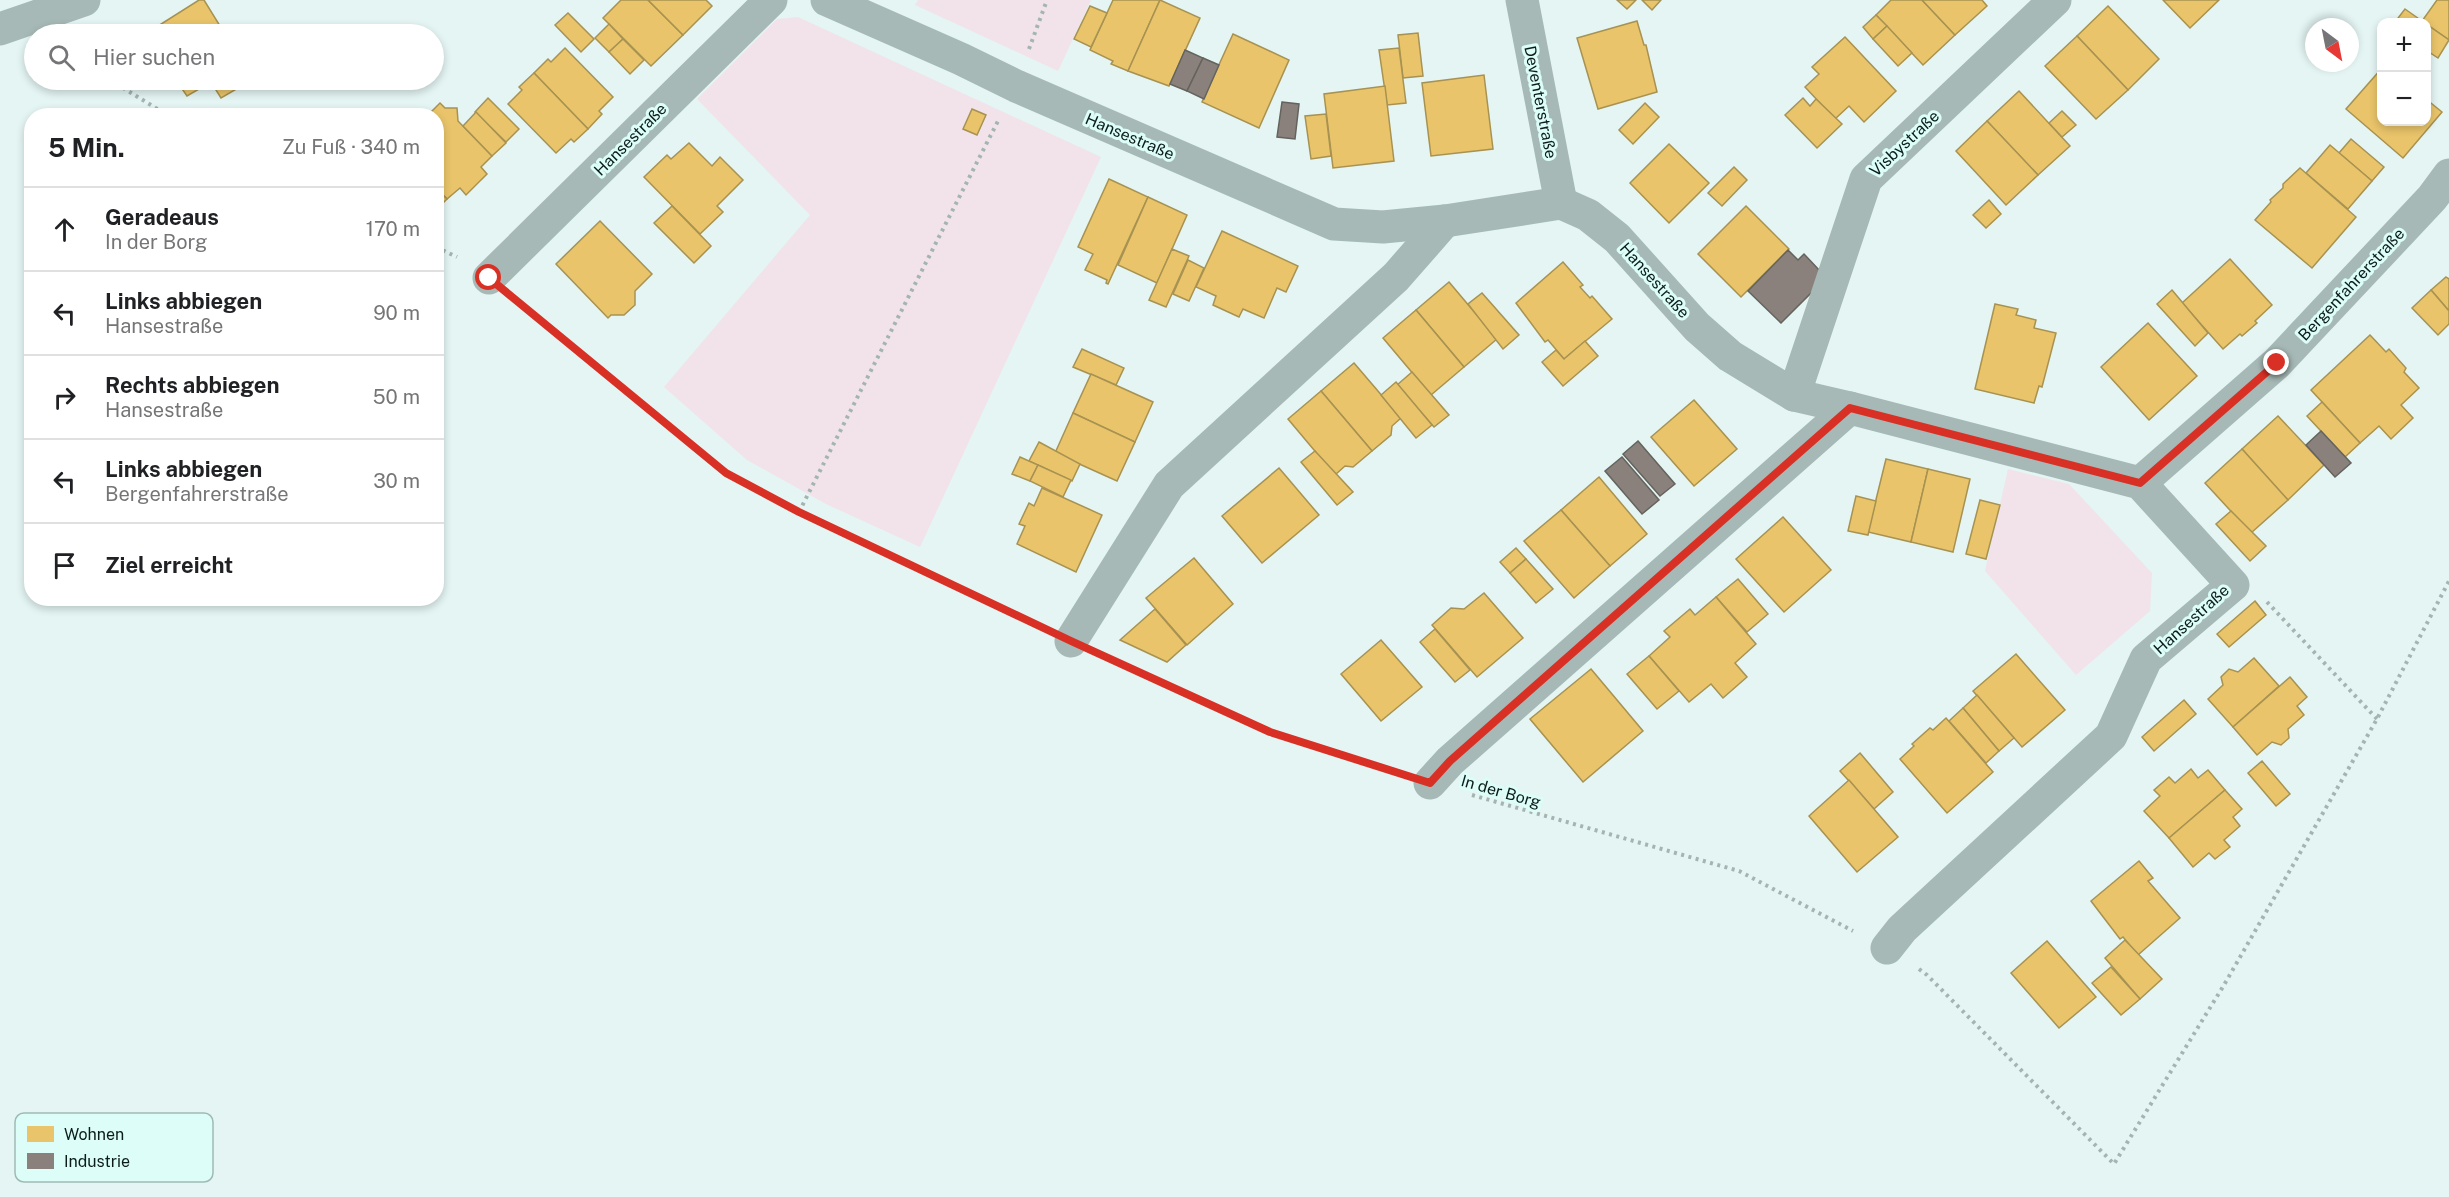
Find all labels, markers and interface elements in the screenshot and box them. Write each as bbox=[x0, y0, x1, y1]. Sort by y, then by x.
north arrow bbox=[2305, 18, 2359, 72]
map controls bbox=[2377, 18, 2431, 126]
button: + bbox=[2377, 18, 2431, 72]
search box bbox=[24, 24, 444, 90]
icon: search bbox=[45, 41, 78, 74]
text: Hier suchen bbox=[93, 44, 215, 70]
street label: Deventerstraße bbox=[1520, 44, 1561, 160]
button: − bbox=[2377, 72, 2431, 126]
street label: Hansestraße bbox=[590, 99, 671, 180]
street label: Visbystraße bbox=[1866, 106, 1943, 180]
street label: Hansestraße bbox=[1082, 109, 1177, 164]
text: 5 Min. bbox=[48, 132, 125, 163]
text: Zu Fuß · 340 m bbox=[282, 135, 420, 159]
text: Geradeaus bbox=[105, 204, 219, 230]
icon: ahead bbox=[48, 213, 81, 246]
text: 170 m bbox=[366, 217, 420, 241]
street label: Bergenfahrerstraße bbox=[2294, 224, 2408, 345]
text: In der Borg bbox=[105, 230, 207, 254]
street label: Hansestraße bbox=[1616, 239, 1693, 322]
route start bbox=[475, 264, 501, 290]
text: Links abbiegen bbox=[105, 288, 262, 314]
icon: left bbox=[48, 297, 81, 330]
text: 90 m bbox=[373, 301, 420, 325]
text: Hansestraße bbox=[105, 314, 223, 338]
route end bbox=[2263, 349, 2289, 375]
text: Rechts abbiegen bbox=[105, 372, 280, 398]
icon: right bbox=[48, 381, 81, 414]
text: 50 m bbox=[373, 385, 420, 409]
text: Hansestraße bbox=[105, 398, 223, 422]
text: Links abbiegen bbox=[105, 456, 262, 482]
icon: left bbox=[48, 465, 81, 498]
text: 30 m bbox=[373, 469, 420, 493]
text: Bergenfahrerstraße bbox=[105, 482, 289, 506]
icon: arrive bbox=[48, 549, 81, 582]
text: Ziel erreicht bbox=[105, 552, 233, 578]
street label: Hansestraße bbox=[2150, 581, 2233, 658]
street label: In der Borg bbox=[1459, 771, 1543, 812]
legend bbox=[15, 1113, 213, 1182]
text: Wohnen bbox=[64, 1125, 124, 1144]
text: Industrie bbox=[64, 1152, 130, 1171]

